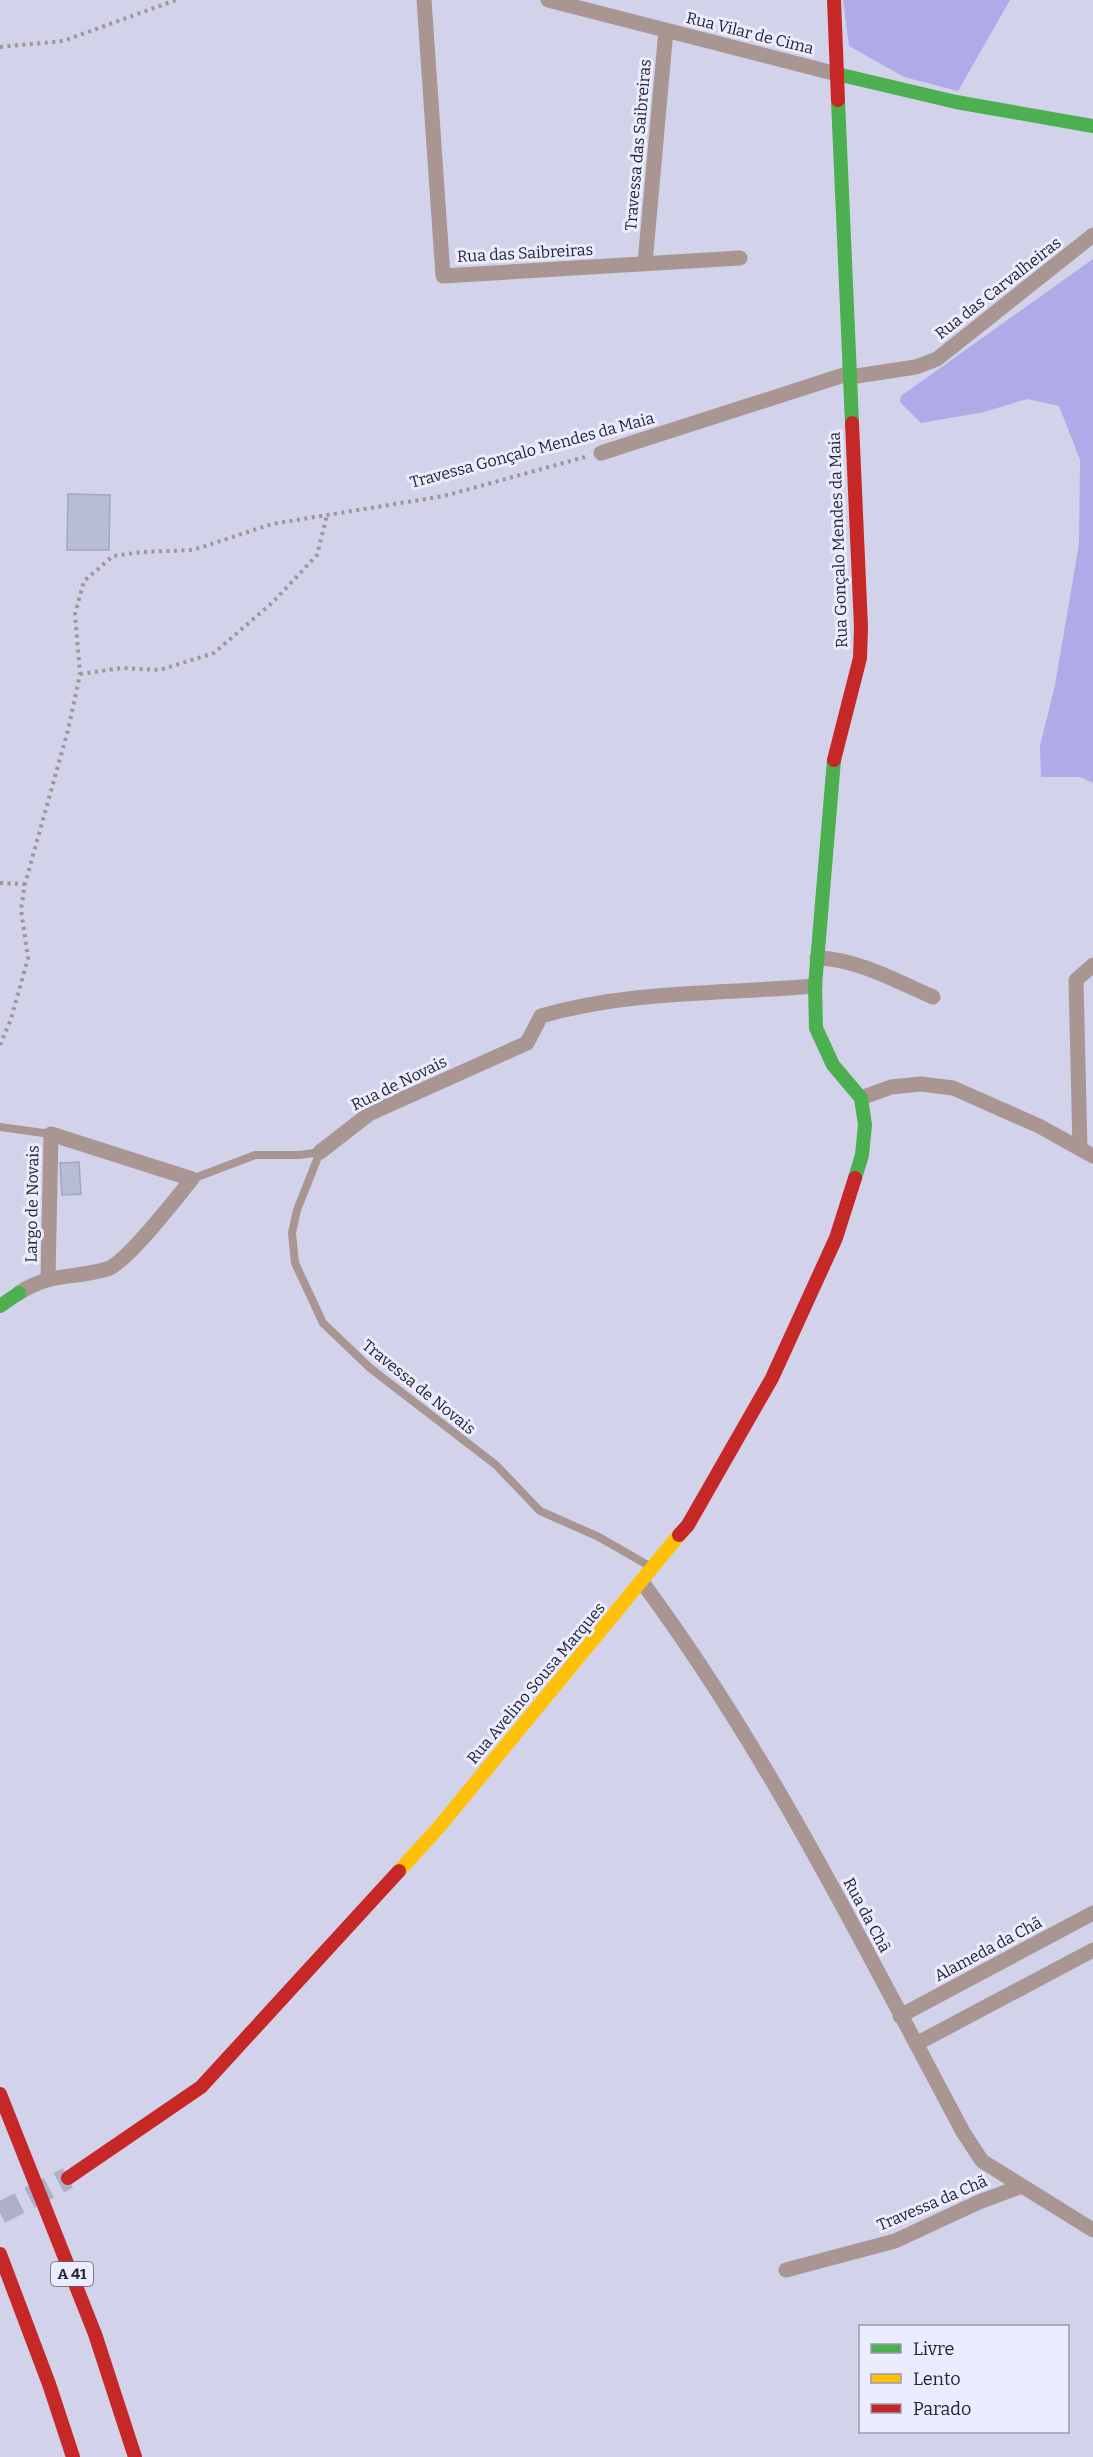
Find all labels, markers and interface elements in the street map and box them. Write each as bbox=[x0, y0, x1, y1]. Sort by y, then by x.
street label: Rua Vilar de Cima bbox=[684, 8, 816, 58]
street label: Travessa das Saibreiras bbox=[621, 58, 655, 232]
street label: Rua das Carvalheiras bbox=[931, 233, 1065, 343]
street label: Rua das Saibreiras bbox=[456, 240, 594, 266]
street label: Travessa Gonçalo Mendes da Maia bbox=[408, 408, 656, 492]
street label: Rua Gonçalo Mendes da Maia bbox=[825, 431, 851, 648]
street label: Rua de Novais bbox=[348, 1052, 450, 1114]
street label: Largo de Novais bbox=[21, 1145, 43, 1263]
street label: Travessa de Novais bbox=[359, 1336, 479, 1438]
street label: Rua Avelino Sousa Marques bbox=[463, 1599, 609, 1767]
street label: Rua da Chã bbox=[839, 1874, 895, 1956]
street label: Alameda da Chã bbox=[931, 1912, 1045, 1985]
street label: Travessa da Chã bbox=[874, 2171, 990, 2235]
road number: A 41 bbox=[51, 2262, 93, 2286]
legend bbox=[859, 2325, 1069, 2433]
text: Livre bbox=[913, 2338, 954, 2360]
text: Lento bbox=[913, 2368, 961, 2390]
text: Parado bbox=[913, 2398, 971, 2420]

